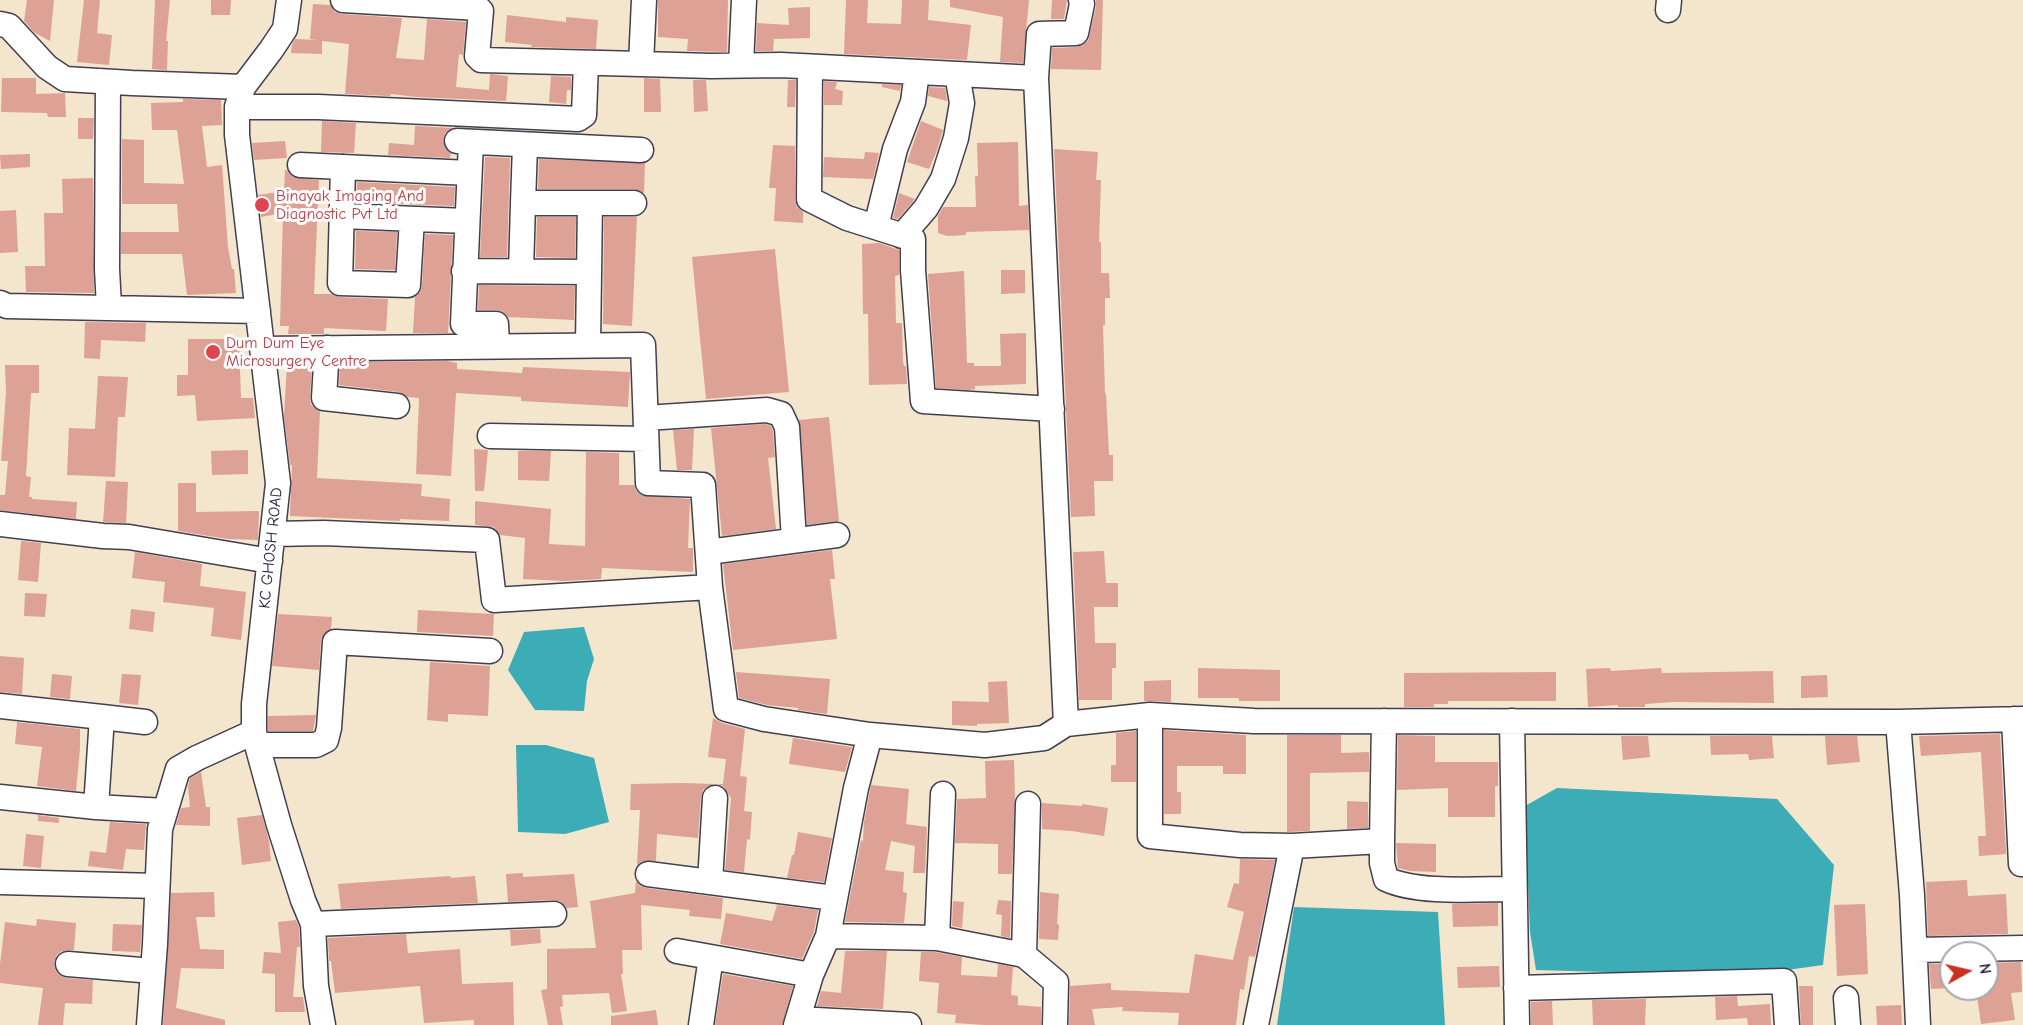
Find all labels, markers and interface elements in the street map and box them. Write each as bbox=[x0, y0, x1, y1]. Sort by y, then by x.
place label: Binayak Imaging And Diagnostic Pvt Ltd bbox=[276, 186, 424, 224]
marker: Binayak Imaging And Diagnostic Pvt Ltd bbox=[253, 196, 271, 214]
place label: Dum Dum Eye Microsurgery Centre bbox=[226, 333, 367, 371]
marker: Dum Dum Eye Microsurgery Centre bbox=[204, 343, 222, 361]
street label: KC GHOSH ROAD bbox=[255, 486, 287, 610]
north arrow bbox=[1939, 941, 1999, 1001]
text: N bbox=[1975, 962, 1994, 975]

